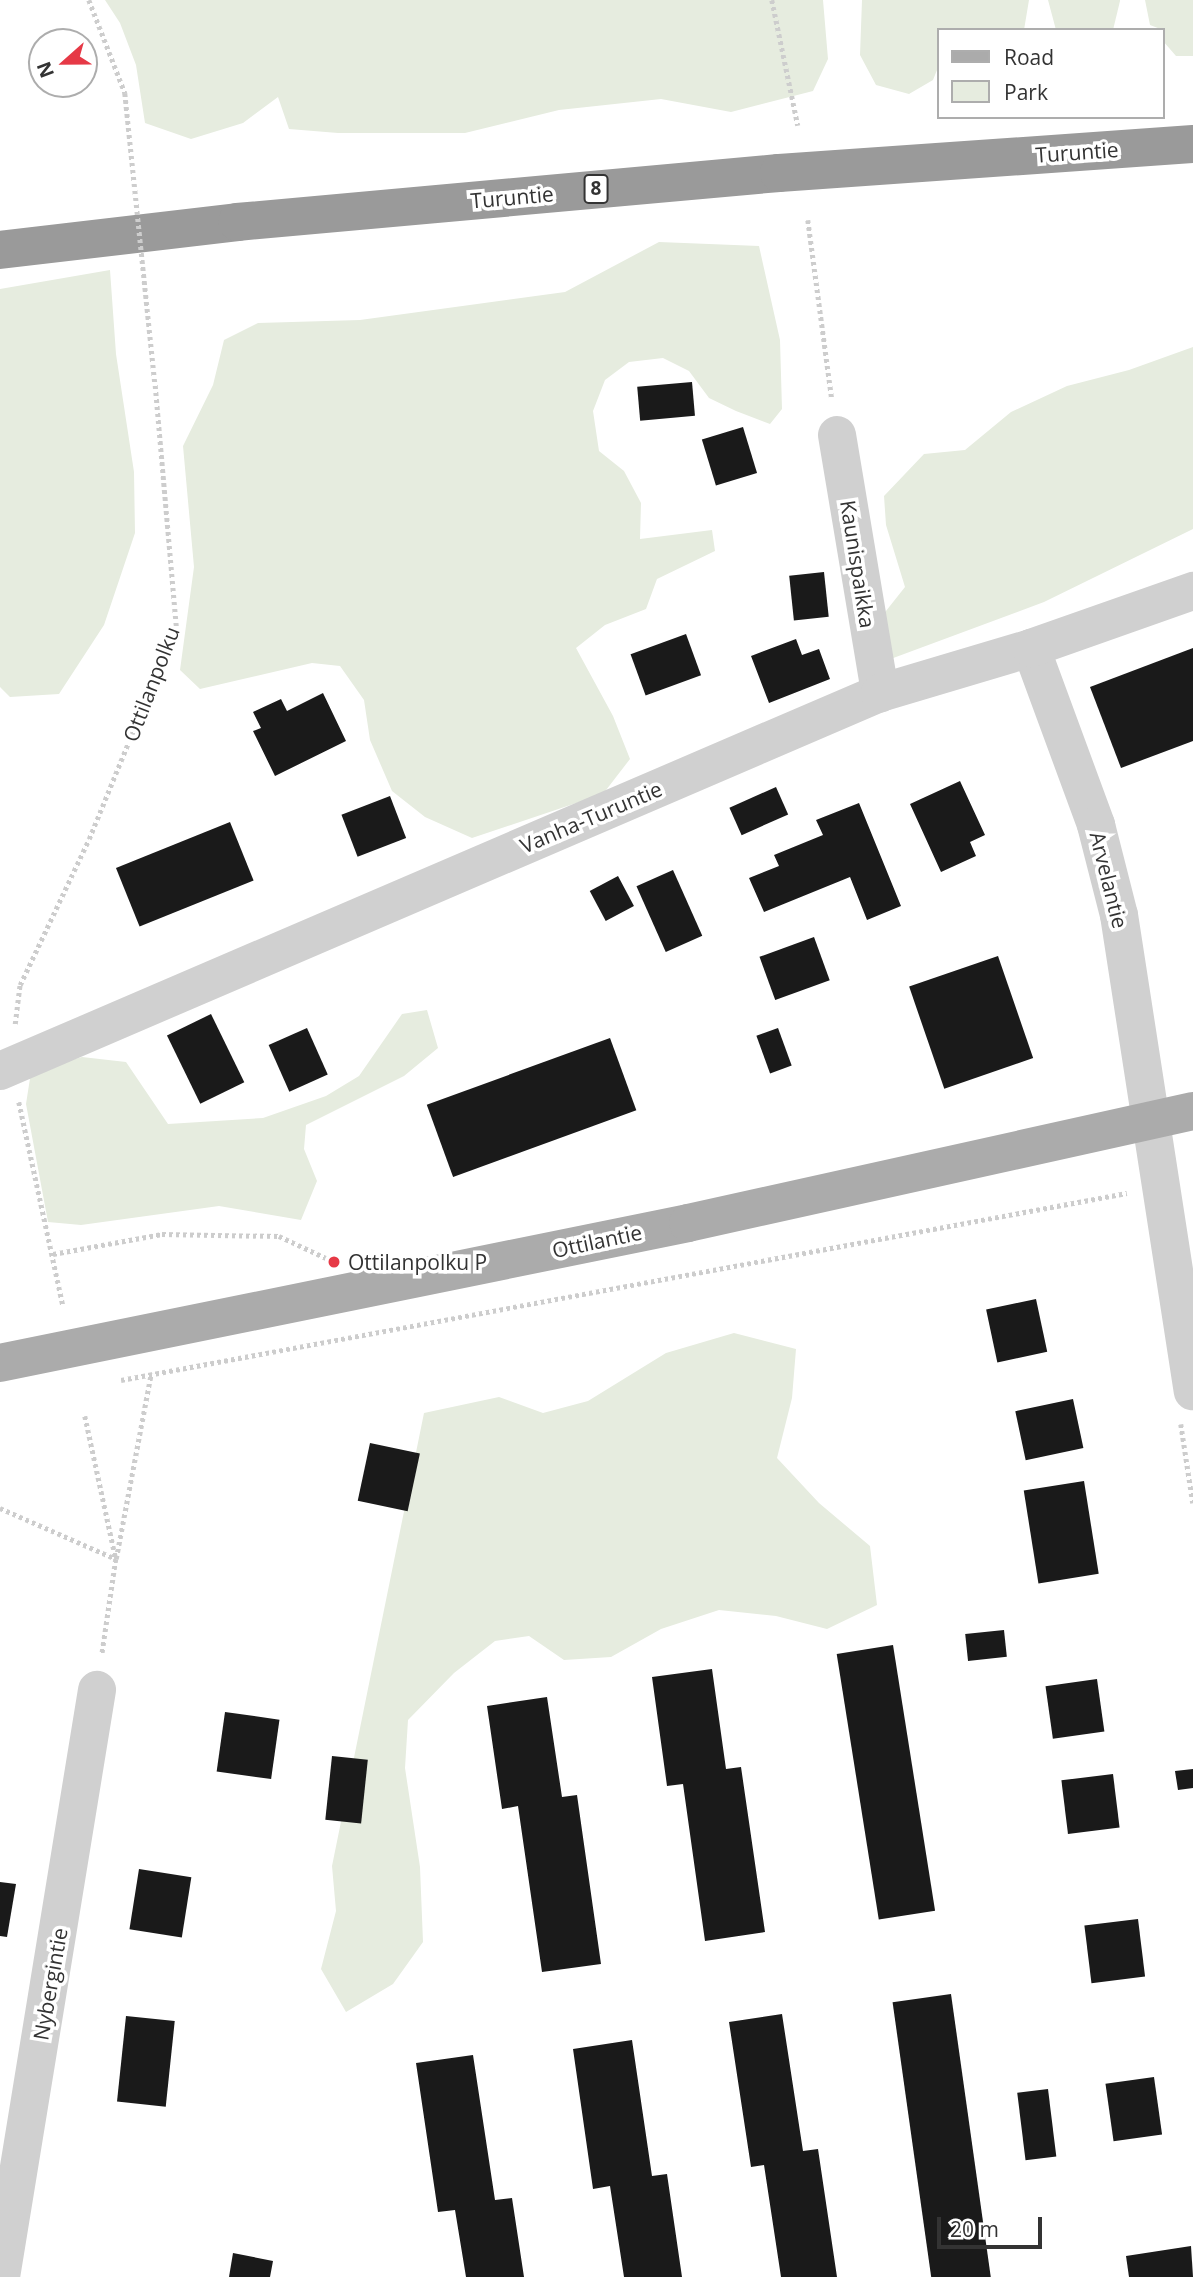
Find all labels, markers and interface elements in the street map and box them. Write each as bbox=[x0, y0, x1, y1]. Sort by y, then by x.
north arrow bbox=[28, 28, 98, 98]
legend bbox=[937, 28, 1165, 119]
text: Road bbox=[1004, 43, 1054, 71]
text: N bbox=[30, 58, 60, 82]
text: Park bbox=[1004, 78, 1048, 106]
street label: Turuntie bbox=[1035, 137, 1119, 167]
road number: 8 bbox=[582, 174, 610, 204]
street label: Turuntie bbox=[469, 181, 555, 213]
street label: Kaunispaikka bbox=[835, 498, 881, 630]
street label: Ottilanpolku bbox=[118, 623, 184, 745]
street label: Vanha-Turuntie bbox=[516, 776, 666, 858]
street label: Arvelantie bbox=[1085, 829, 1133, 931]
street label: Ottilantie bbox=[550, 1219, 644, 1263]
place label: Ottilanpolku P bbox=[348, 1249, 487, 1275]
marker: Ottilanpolku P bbox=[326, 1254, 342, 1270]
street label: Nybergintie bbox=[28, 1926, 72, 2042]
scale bar bbox=[941, 2204, 1046, 2248]
text: 20 m bbox=[950, 2215, 999, 2243]

